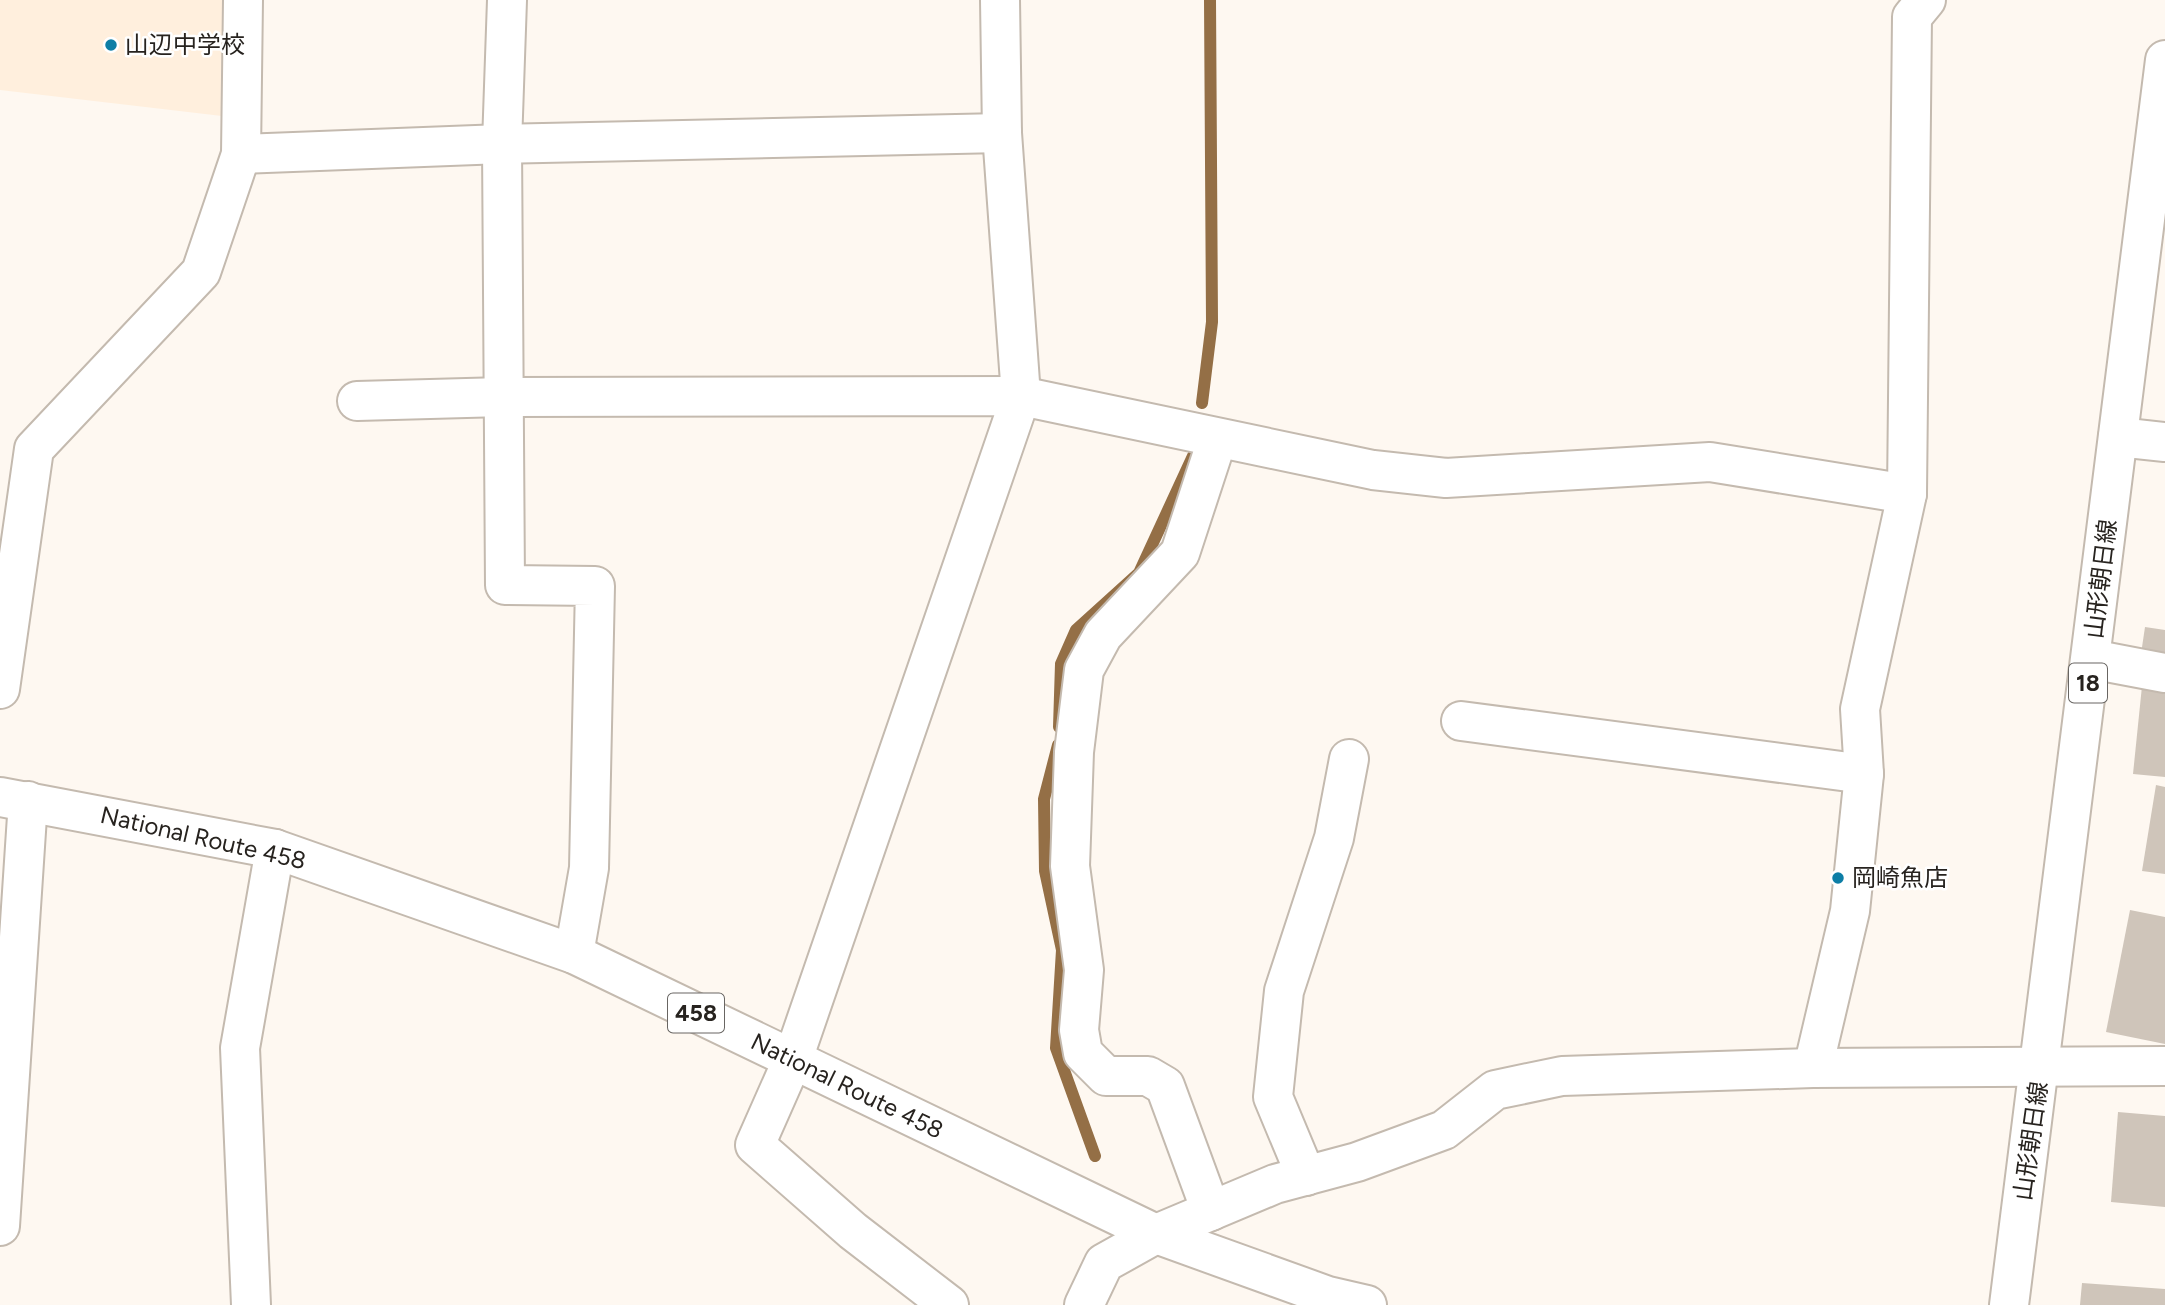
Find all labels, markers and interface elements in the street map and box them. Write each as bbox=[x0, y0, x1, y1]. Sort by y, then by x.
place label: 山辺中学校 bbox=[125, 30, 245, 59]
marker: 山辺中学校 bbox=[103, 37, 119, 53]
street label: 山形朝日線 bbox=[2079, 518, 2122, 640]
road number: 18 bbox=[2069, 664, 2107, 702]
street label: National Route 458 bbox=[98, 800, 309, 875]
place label: 岡崎魚店 bbox=[1852, 863, 1948, 892]
marker: 岡崎魚店 bbox=[1830, 870, 1846, 886]
road number: 458 bbox=[668, 994, 724, 1032]
street label: National Route 458 bbox=[746, 1026, 948, 1145]
street label: 山形朝日線 bbox=[2008, 1079, 2053, 1202]

